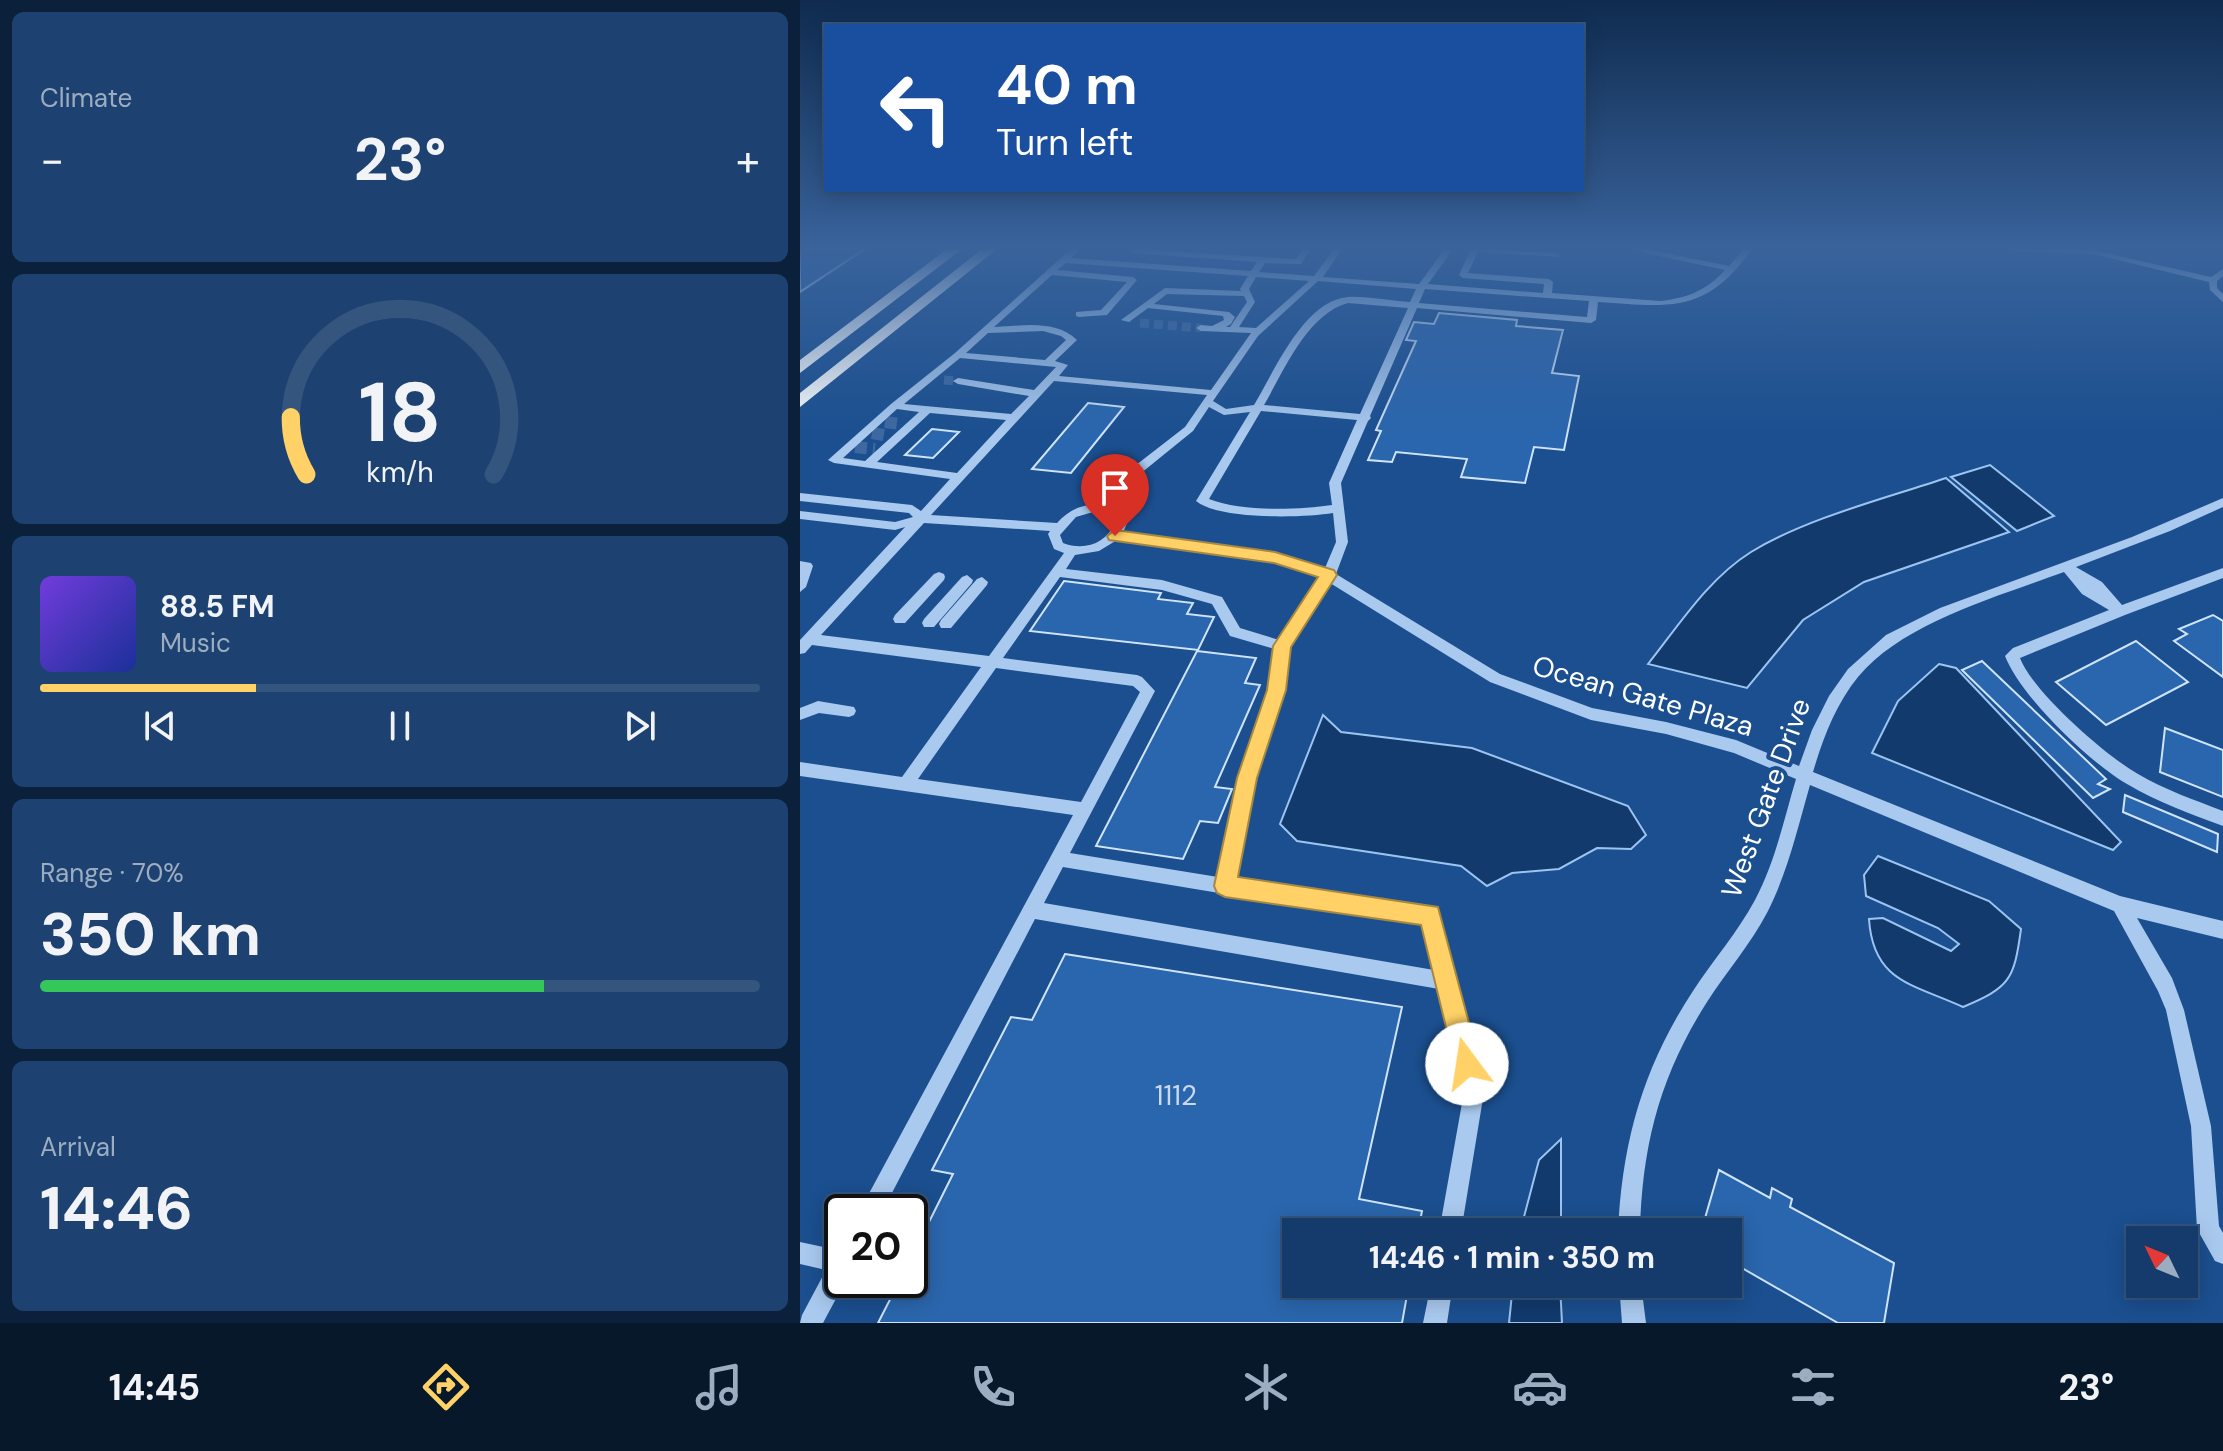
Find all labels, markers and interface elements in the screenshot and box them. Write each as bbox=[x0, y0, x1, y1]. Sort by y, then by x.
text: 40 m bbox=[996, 48, 1138, 121]
icon: left bbox=[864, 56, 968, 160]
text: Climate bbox=[40, 81, 132, 115]
text: Turn left bbox=[996, 119, 1133, 166]
text: 23° bbox=[354, 120, 446, 199]
text: − bbox=[40, 131, 64, 189]
text: + bbox=[736, 131, 760, 189]
text: 18 bbox=[359, 358, 441, 467]
text: km/h bbox=[366, 454, 434, 491]
pin bbox=[1081, 454, 1149, 536]
icon: arrive bbox=[1093, 466, 1137, 510]
text: 88.5 FM bbox=[160, 587, 275, 626]
text: Music bbox=[160, 626, 231, 660]
street label: Ocean Gate Plaza bbox=[1528, 647, 1758, 745]
street label: West Gate Drive bbox=[1713, 693, 1819, 903]
icon: previous bbox=[138, 704, 182, 748]
icon: pause bbox=[378, 704, 422, 748]
icon: next bbox=[618, 704, 662, 748]
text: Range · 70% bbox=[40, 856, 184, 890]
text: 350 km bbox=[40, 895, 261, 974]
position arrow bbox=[1425, 1022, 1509, 1106]
house number: 1112 bbox=[1155, 1077, 1197, 1114]
text: Arrival bbox=[40, 1130, 116, 1164]
text: 14:46 bbox=[40, 1169, 193, 1248]
speed limit sign: 20 bbox=[824, 1194, 928, 1298]
north arrow bbox=[2126, 1226, 2198, 1298]
map controls bbox=[2126, 1226, 2198, 1298]
text: 14:46 · 1 min · 350 m bbox=[1369, 1238, 1655, 1277]
icon: directions bbox=[418, 1359, 474, 1415]
icon: music bbox=[691, 1359, 747, 1415]
icon: phone bbox=[965, 1359, 1021, 1415]
icon: climate bbox=[1238, 1359, 1294, 1415]
icon: car bbox=[1512, 1359, 1568, 1415]
icon: filters bbox=[1785, 1359, 1841, 1415]
text: 14:45 bbox=[109, 1364, 200, 1411]
text: 23° bbox=[2059, 1364, 2114, 1411]

